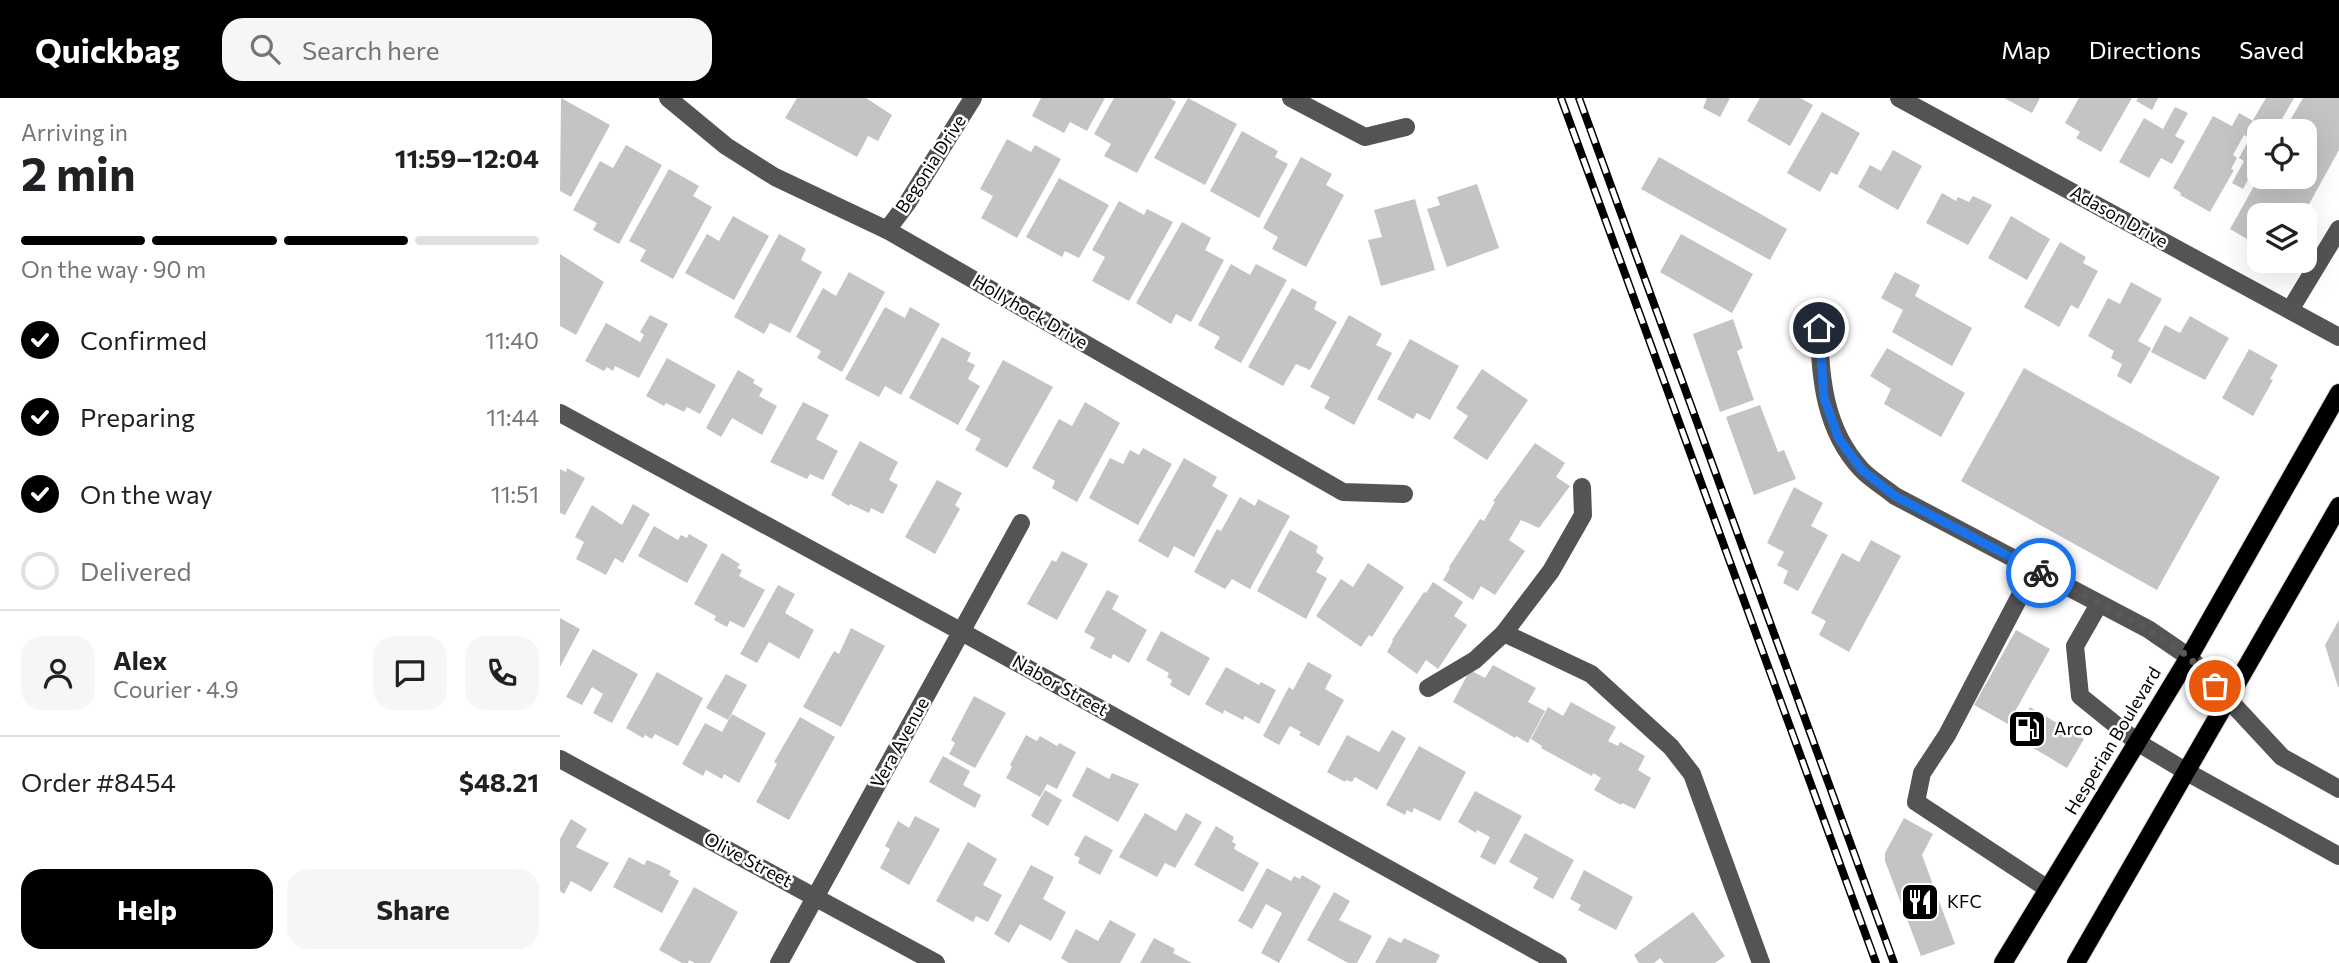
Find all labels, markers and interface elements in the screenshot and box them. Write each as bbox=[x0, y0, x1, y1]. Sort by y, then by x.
search box bbox=[222, 18, 712, 81]
text: Quickbag bbox=[35, 29, 180, 70]
icon: search bbox=[246, 30, 284, 68]
text: Search here bbox=[302, 34, 439, 65]
text: Map bbox=[2001, 35, 2051, 64]
text: Directions bbox=[2089, 35, 2201, 64]
text: Saved bbox=[2239, 35, 2304, 64]
street label: Begonia Drive bbox=[890, 110, 970, 217]
text: Arriving in bbox=[21, 118, 128, 146]
map controls bbox=[2247, 119, 2317, 273]
button: locate bbox=[2247, 119, 2317, 189]
text: 11:59–12:04 bbox=[395, 142, 539, 173]
text: 2 min bbox=[21, 144, 136, 200]
street label: Adason Drive bbox=[2067, 180, 2172, 252]
button: layers bbox=[2247, 203, 2317, 273]
text: On the way · 90 m bbox=[21, 255, 206, 283]
street label: Hollyhock Drive bbox=[969, 269, 1092, 353]
pin bbox=[1789, 298, 1849, 358]
icon: home bbox=[1800, 309, 1838, 347]
icon: check bbox=[21, 321, 59, 359]
text: Confirmed bbox=[80, 324, 207, 355]
text: 11:40 bbox=[485, 326, 539, 354]
icon: check bbox=[21, 398, 59, 436]
text: Preparing bbox=[80, 401, 195, 432]
text: 11:44 bbox=[486, 403, 539, 431]
icon: check bbox=[21, 475, 59, 513]
text: On the way bbox=[80, 478, 213, 509]
text: 11:51 bbox=[491, 480, 539, 508]
courier bbox=[2006, 538, 2076, 608]
icon: bike bbox=[2022, 554, 2060, 592]
text: Delivered bbox=[80, 555, 191, 586]
button: person bbox=[21, 636, 95, 710]
button: chat bbox=[373, 636, 447, 710]
button: phone bbox=[465, 636, 539, 710]
text: Alex bbox=[113, 644, 167, 675]
street label: Nabor Street bbox=[1009, 650, 1112, 720]
pin bbox=[2185, 656, 2245, 716]
street label: Hesperian Boulevard bbox=[2059, 663, 2165, 818]
icon: bag bbox=[2196, 667, 2234, 705]
text: Courier · 4.9 bbox=[113, 675, 239, 703]
street label: Vera Avenue bbox=[865, 693, 933, 792]
fuel station icon: Arco bbox=[2006, 708, 2048, 750]
place label: Arco bbox=[2054, 717, 2093, 739]
text: Order #8454 bbox=[21, 766, 176, 797]
text: $48.21 bbox=[459, 766, 539, 797]
street label: Olive Street bbox=[701, 827, 796, 892]
button: Help bbox=[21, 869, 273, 949]
button: Share bbox=[287, 869, 539, 949]
restaurant icon: KFC bbox=[1899, 881, 1941, 923]
place label: KFC bbox=[1947, 890, 1982, 912]

